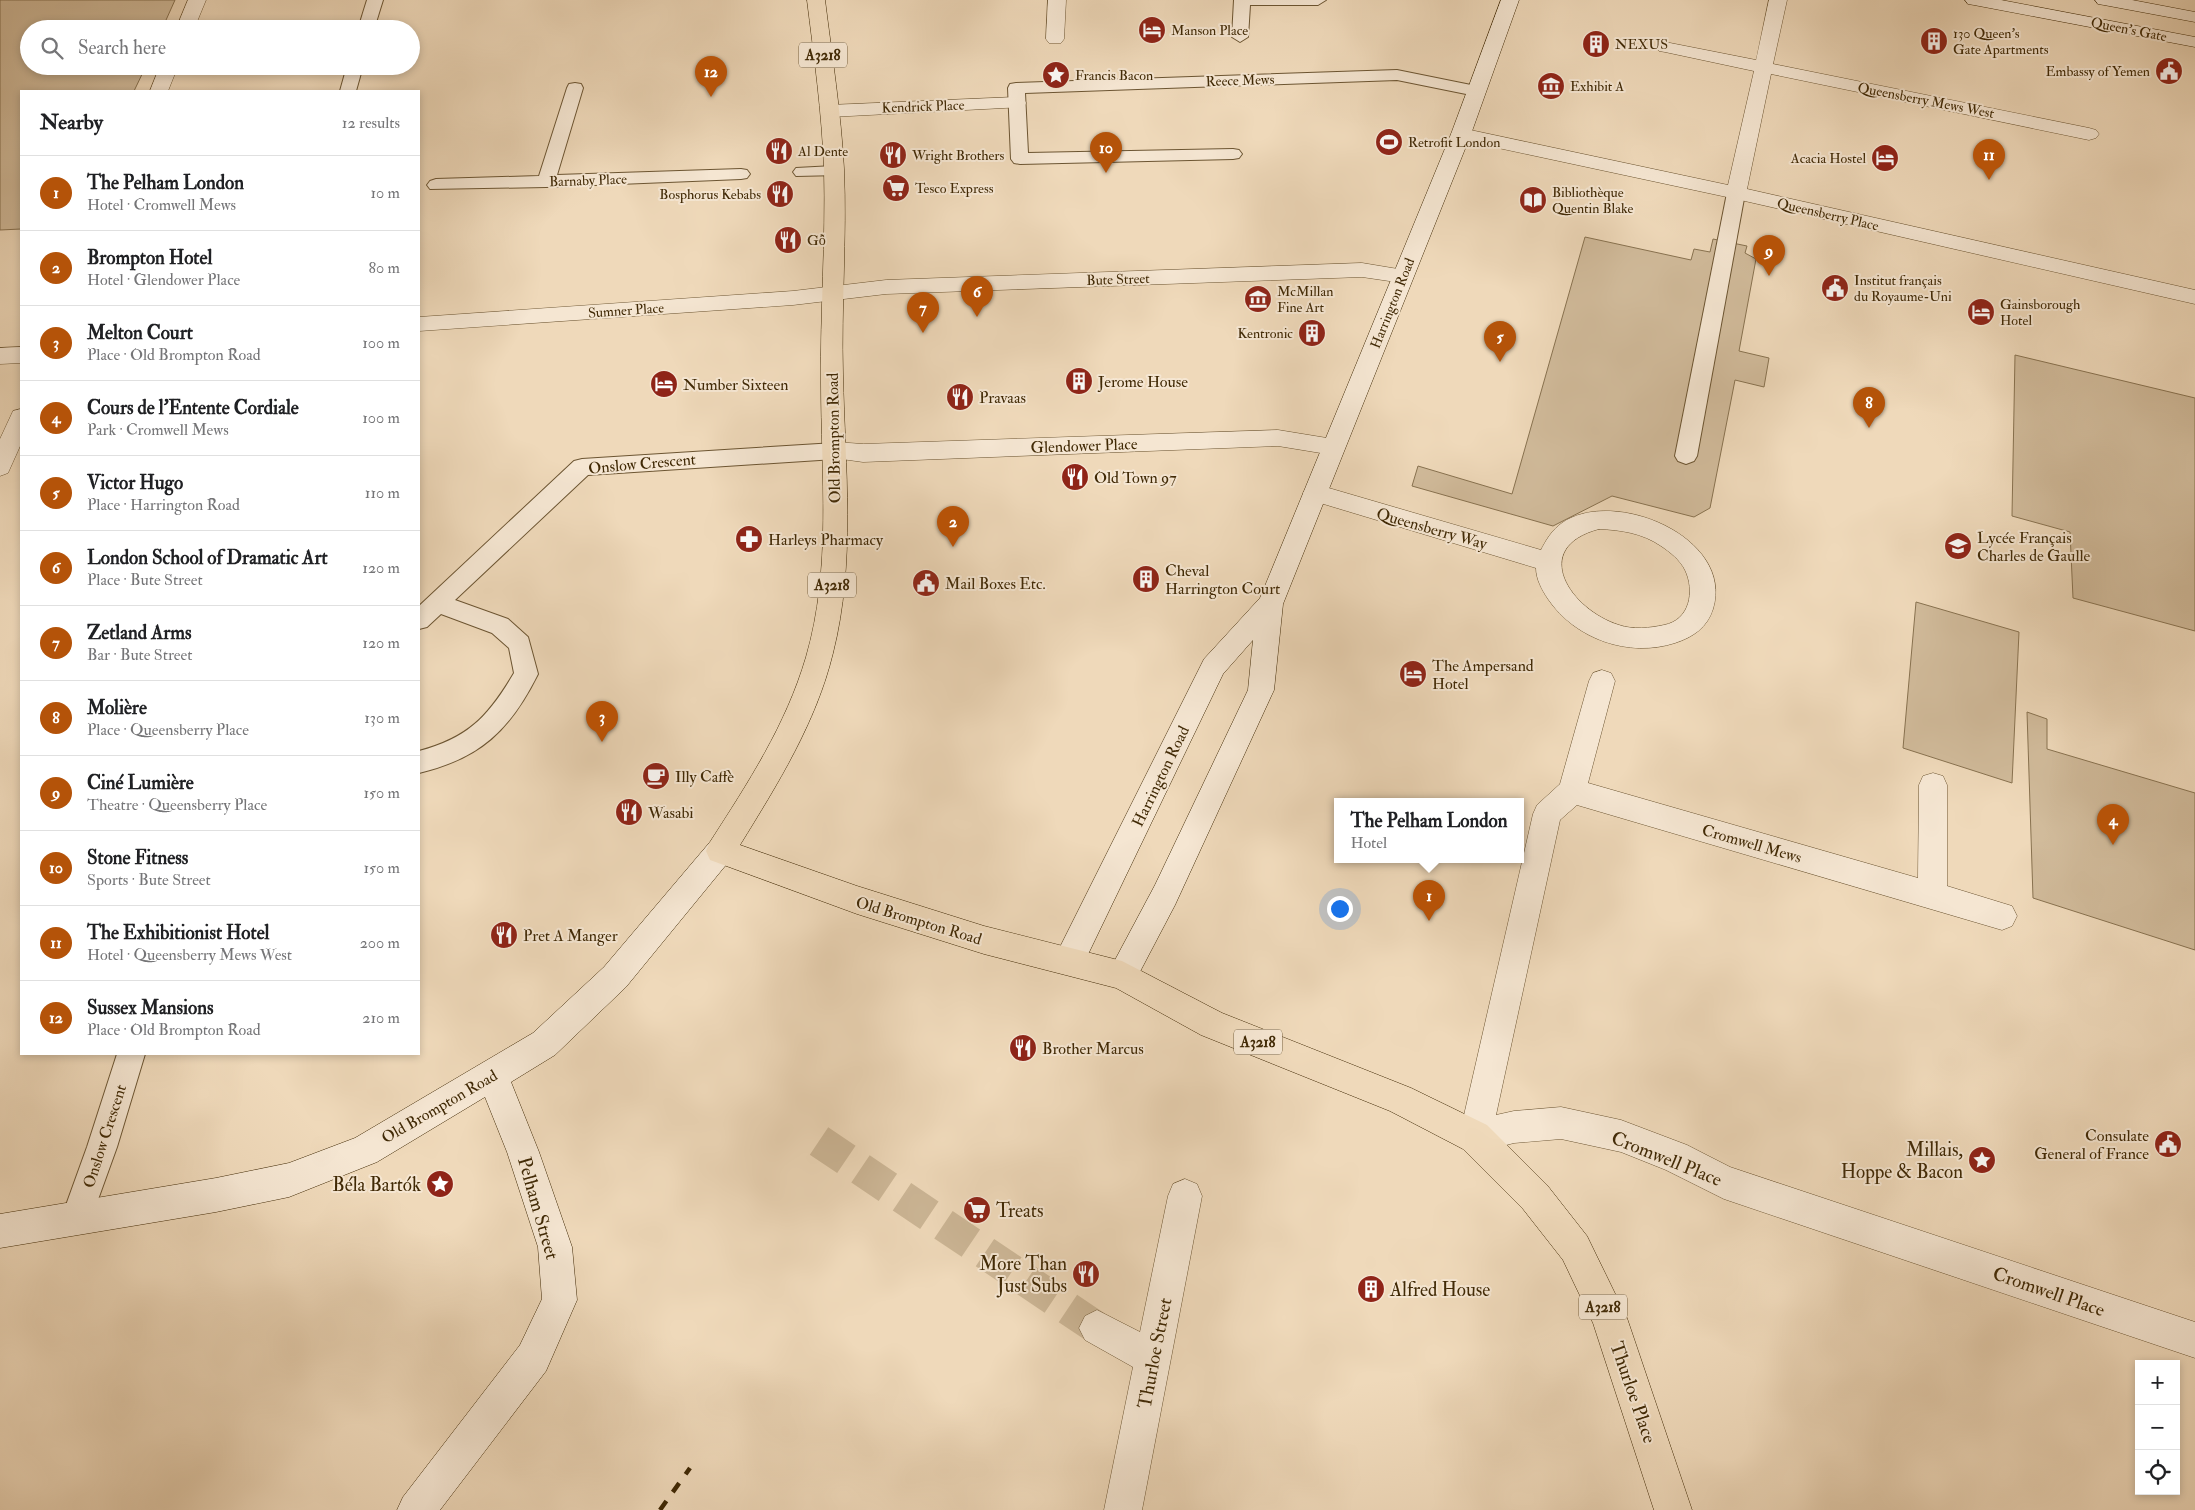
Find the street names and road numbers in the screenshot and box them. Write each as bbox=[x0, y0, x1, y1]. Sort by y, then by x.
street label: Queen's Gate bbox=[2090, 14, 2168, 45]
road number: A3218 bbox=[799, 42, 847, 68]
street label: Reece Mews bbox=[1205, 71, 1275, 90]
street label: Queensberry Mews West bbox=[1856, 79, 1996, 123]
street label: Kendrick Place bbox=[881, 97, 965, 116]
street label: Barnaby Place bbox=[549, 171, 627, 191]
street label: Queensberry Place bbox=[1775, 194, 1881, 235]
street label: Harrington Road bbox=[1367, 255, 1418, 351]
street label: Bute Street bbox=[1086, 270, 1150, 289]
street label: Sumner Place bbox=[587, 299, 665, 322]
street label: Old Brompton Road bbox=[823, 372, 846, 503]
street label: Glendower Place bbox=[1030, 434, 1138, 458]
street label: Onslow Crescent bbox=[588, 449, 697, 479]
street label: Queensberry Way bbox=[1374, 504, 1490, 555]
road number: A3218 bbox=[808, 572, 856, 598]
street label: Harrington Road bbox=[1128, 723, 1194, 830]
street label: Cromwell Mews bbox=[1700, 820, 1804, 868]
street label: Old Brompton Road bbox=[853, 892, 984, 951]
road number: A3218 bbox=[1234, 1030, 1282, 1054]
street label: Old Brompton Road bbox=[378, 1066, 502, 1149]
street label: Onslow Crescent bbox=[79, 1082, 131, 1191]
street label: Cromwell Place bbox=[1608, 1126, 1725, 1192]
street label: Pelham Street bbox=[512, 1154, 564, 1262]
street label: Cromwell Place bbox=[1989, 1262, 2108, 1322]
road number: A3218 bbox=[1579, 1294, 1627, 1320]
street label: Thurloe Street bbox=[1132, 1296, 1177, 1411]
street label: Thurloe Place bbox=[1604, 1338, 1662, 1446]

